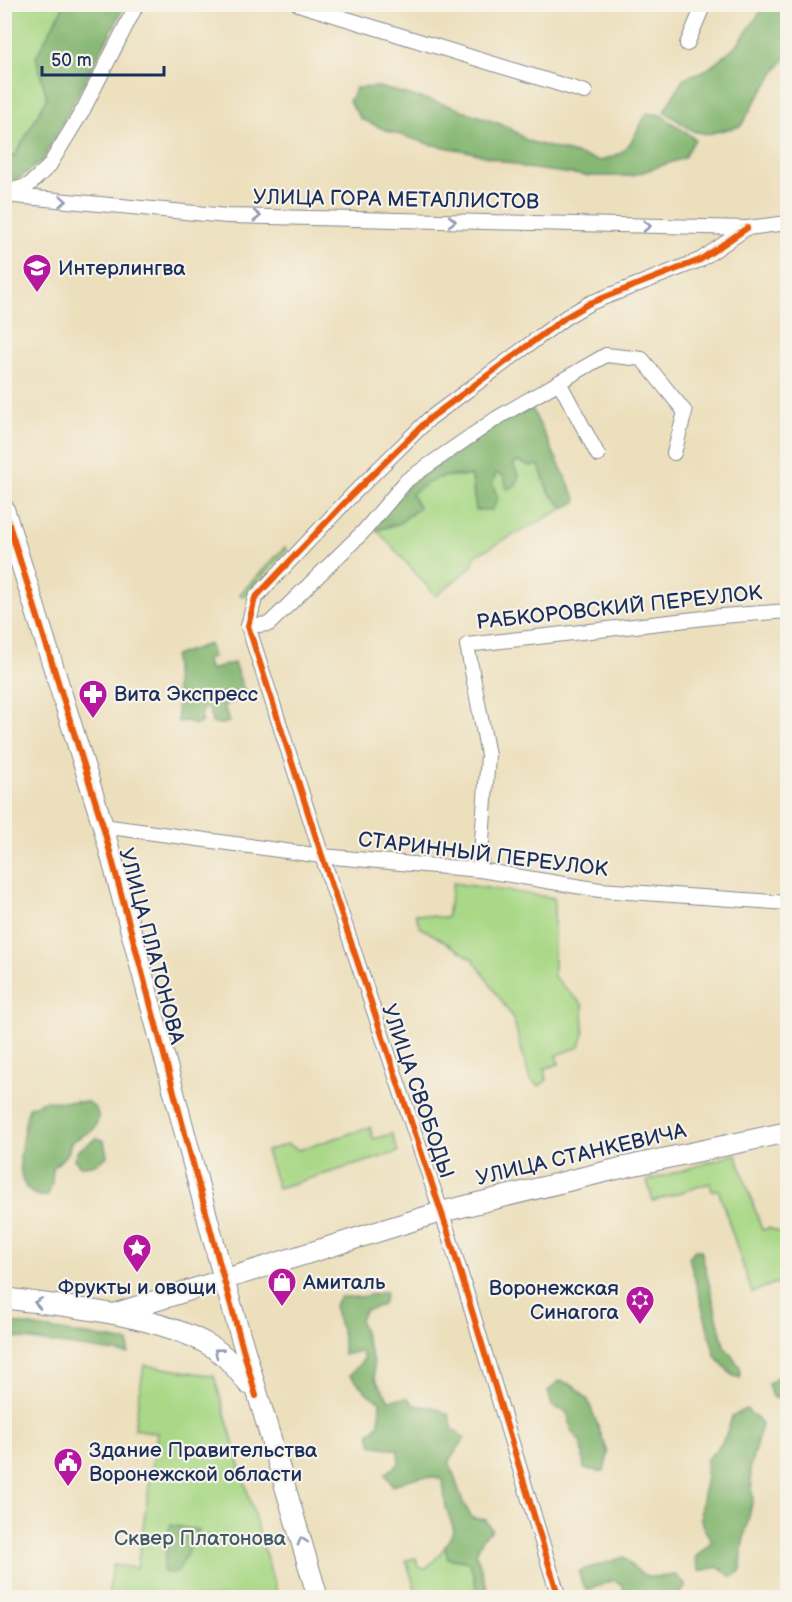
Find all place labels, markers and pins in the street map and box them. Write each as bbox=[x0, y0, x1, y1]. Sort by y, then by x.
school or university icon: Интерлингва bbox=[21, 252, 53, 294]
place label: Интерлингва bbox=[58, 256, 186, 281]
pharmacy icon: Вита Экспресс bbox=[77, 678, 109, 720]
place label: Вита Экспресс bbox=[114, 682, 258, 707]
place icon: Фрукты и овощи bbox=[121, 1232, 153, 1274]
shop icon: Амиталь bbox=[266, 1266, 298, 1308]
place label: Амиталь bbox=[302, 1270, 386, 1295]
place label: Фрукты и овощи bbox=[58, 1275, 216, 1300]
place label: Воронежская Синагога bbox=[489, 1276, 620, 1325]
synagogue icon: Воронежская Синагога bbox=[624, 1284, 656, 1326]
place label: Здание Правительства Воронежской области bbox=[89, 1438, 318, 1487]
public building icon: Здание Правительства Воронежской области bbox=[52, 1446, 84, 1488]

